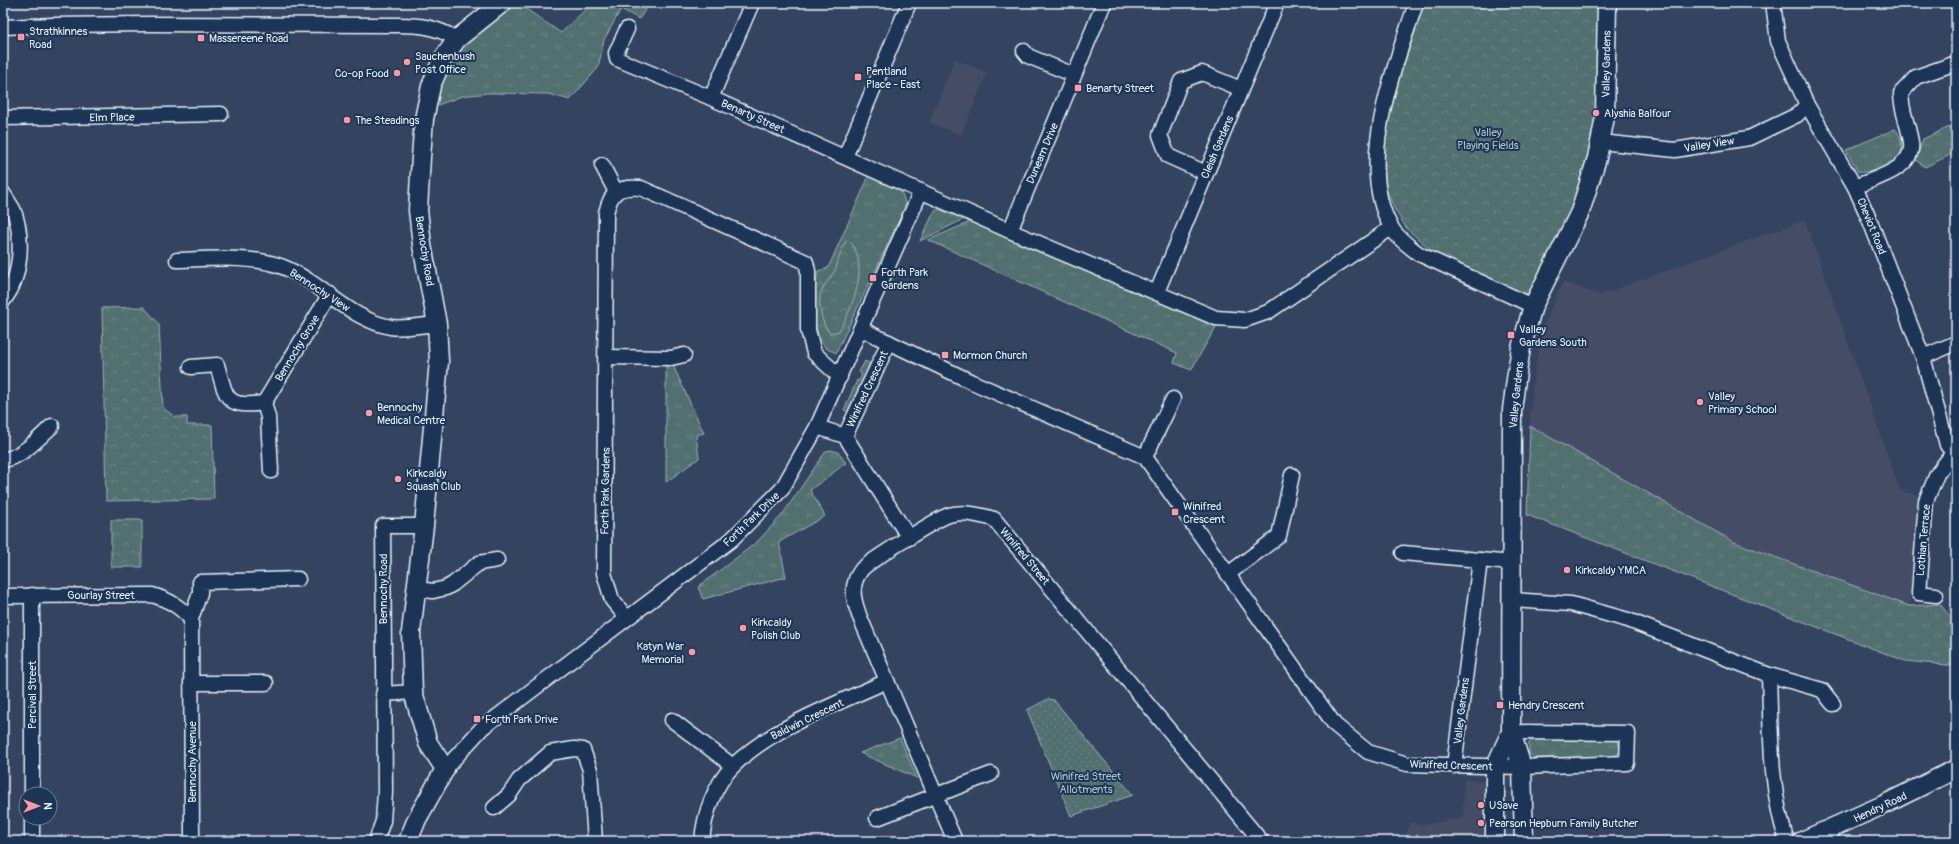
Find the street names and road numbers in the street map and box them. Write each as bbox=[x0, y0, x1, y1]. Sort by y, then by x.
street label: Valley Gardens bbox=[1599, 30, 1614, 98]
street label: Benarty Street bbox=[719, 97, 787, 136]
street label: Elm Place bbox=[89, 111, 135, 124]
street label: Cleish Gardens bbox=[1198, 114, 1237, 181]
street label: Dunearn Drive bbox=[1024, 120, 1061, 186]
street label: Valley View bbox=[1683, 134, 1736, 155]
street label: Cheviot Road bbox=[1854, 196, 1889, 256]
street label: Bennochy Road bbox=[413, 215, 436, 287]
street label: Bennochy View bbox=[287, 266, 353, 315]
street label: Bennochy Grove bbox=[273, 312, 323, 384]
street label: Winifred Crescent bbox=[844, 348, 891, 430]
street label: Valley Gardens bbox=[1507, 361, 1526, 429]
street label: Forth Park Gardens bbox=[598, 447, 613, 535]
street label: Forth Park Drive bbox=[721, 489, 783, 549]
street label: Lothian Terrace bbox=[1914, 503, 1933, 576]
street label: Winifred Street bbox=[997, 525, 1053, 588]
street label: Bennochy Road bbox=[377, 554, 390, 624]
street label: Gourlay Street bbox=[67, 589, 135, 602]
street label: Percival Street bbox=[26, 660, 39, 729]
street label: Valley Gardens bbox=[1451, 677, 1472, 745]
street label: Baldwin Crescent bbox=[769, 696, 846, 743]
street label: Bennochy Avenue bbox=[186, 721, 199, 803]
street label: Winifred Crescent bbox=[1409, 758, 1493, 773]
street label: Hendry Road bbox=[1852, 789, 1909, 825]

